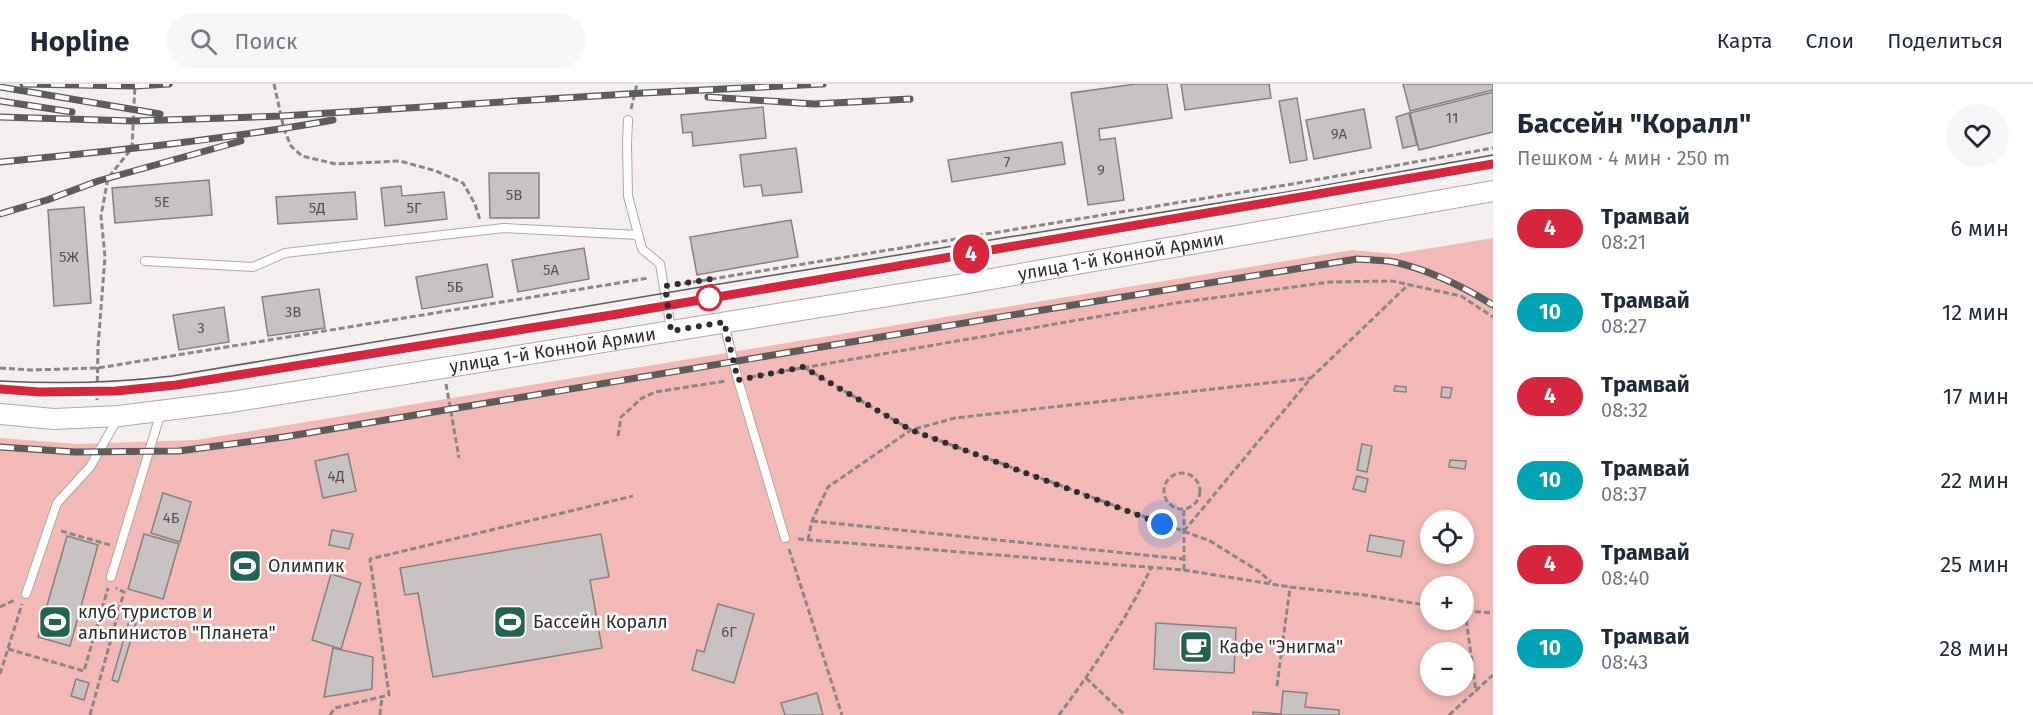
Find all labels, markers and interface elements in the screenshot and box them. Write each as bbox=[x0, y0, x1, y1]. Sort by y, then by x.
search box bbox=[166, 14, 586, 68]
text: Hopline bbox=[30, 25, 130, 58]
icon: search bbox=[187, 25, 220, 58]
text: Поиск bbox=[235, 28, 297, 55]
text: Карта bbox=[1717, 28, 1773, 54]
text: Слои bbox=[1806, 28, 1854, 54]
text: Поделиться bbox=[1887, 28, 2003, 54]
button: heart bbox=[1946, 104, 2009, 167]
text: Бассейн "Коралл" bbox=[1517, 107, 1751, 140]
house number: 11 bbox=[1446, 109, 1458, 127]
house number: 9А bbox=[1331, 125, 1348, 143]
text: Пешком · 4 мин · 250 m bbox=[1517, 146, 1730, 170]
house number: 7 bbox=[1004, 153, 1011, 171]
house number: 9 bbox=[1097, 161, 1105, 179]
house number: 5В bbox=[506, 186, 522, 204]
house number: 5Е bbox=[154, 193, 170, 211]
house number: 5Д bbox=[309, 199, 325, 217]
house number: 5Г bbox=[406, 199, 422, 217]
text: Трамвай bbox=[1601, 203, 1690, 230]
text: 4 bbox=[1544, 215, 1556, 241]
text: 6 мин bbox=[1950, 215, 2009, 242]
street label: улица 1-й Конной Армии bbox=[1016, 227, 1226, 285]
text: 08:21 bbox=[1601, 230, 1646, 254]
line badge: 4 bbox=[952, 234, 990, 274]
text: 4 bbox=[965, 241, 977, 267]
house number: 5Ж bbox=[59, 248, 80, 266]
house number: 5А bbox=[543, 261, 559, 279]
house number: 5Б bbox=[447, 278, 463, 296]
unlabelled marker bbox=[696, 285, 722, 311]
text: Трамвай bbox=[1601, 287, 1690, 314]
text: 10 bbox=[1539, 299, 1561, 325]
text: 12 мин bbox=[1942, 299, 2009, 326]
house number: 3В bbox=[285, 303, 301, 321]
text: 08:27 bbox=[1601, 314, 1647, 338]
house number: 3 bbox=[197, 319, 205, 337]
street label: улица 1-й Конной Армии bbox=[448, 323, 657, 378]
text: Трамвай bbox=[1601, 371, 1690, 398]
text: 4 bbox=[1544, 383, 1556, 409]
text: 17 мин bbox=[1943, 383, 2009, 410]
text: 08:32 bbox=[1601, 398, 1648, 422]
text: Трамвай bbox=[1601, 455, 1690, 482]
house number: 4Д bbox=[327, 467, 345, 485]
text: 10 bbox=[1539, 467, 1561, 493]
text: 22 мин bbox=[1940, 467, 2009, 494]
text: 08:37 bbox=[1601, 482, 1647, 506]
house number: 4Б bbox=[163, 509, 180, 527]
your location bbox=[1147, 509, 1177, 539]
map controls bbox=[1420, 510, 1474, 696]
button: locate bbox=[1420, 510, 1474, 564]
text: Трамвай bbox=[1601, 539, 1690, 566]
sports icon: Олимпик bbox=[227, 548, 263, 584]
text: 4 bbox=[1544, 551, 1556, 577]
text: 25 мин bbox=[1940, 551, 2009, 578]
place label: Олимпик bbox=[268, 555, 345, 577]
text: 08:40 bbox=[1601, 566, 1650, 590]
button: + bbox=[1420, 576, 1474, 630]
place label: клуб туристов и альпинистов "Планета" bbox=[78, 601, 276, 644]
sports icon: клуб туристов и альпинистов "Планета" bbox=[37, 604, 73, 640]
sports icon: Бассейн Коралл bbox=[492, 604, 528, 640]
place label: Бассейн Коралл bbox=[533, 611, 668, 633]
house number: 6Г bbox=[721, 623, 737, 641]
text: Трамвай bbox=[1601, 623, 1690, 650]
cafe icon: Кафе "Энигма" bbox=[1178, 629, 1214, 665]
text: 10 bbox=[1539, 635, 1561, 661]
text: 28 мин bbox=[1939, 635, 2009, 662]
place label: Кафе "Энигма" bbox=[1219, 636, 1343, 658]
button: − bbox=[1420, 642, 1474, 696]
text: 08:43 bbox=[1601, 650, 1648, 674]

